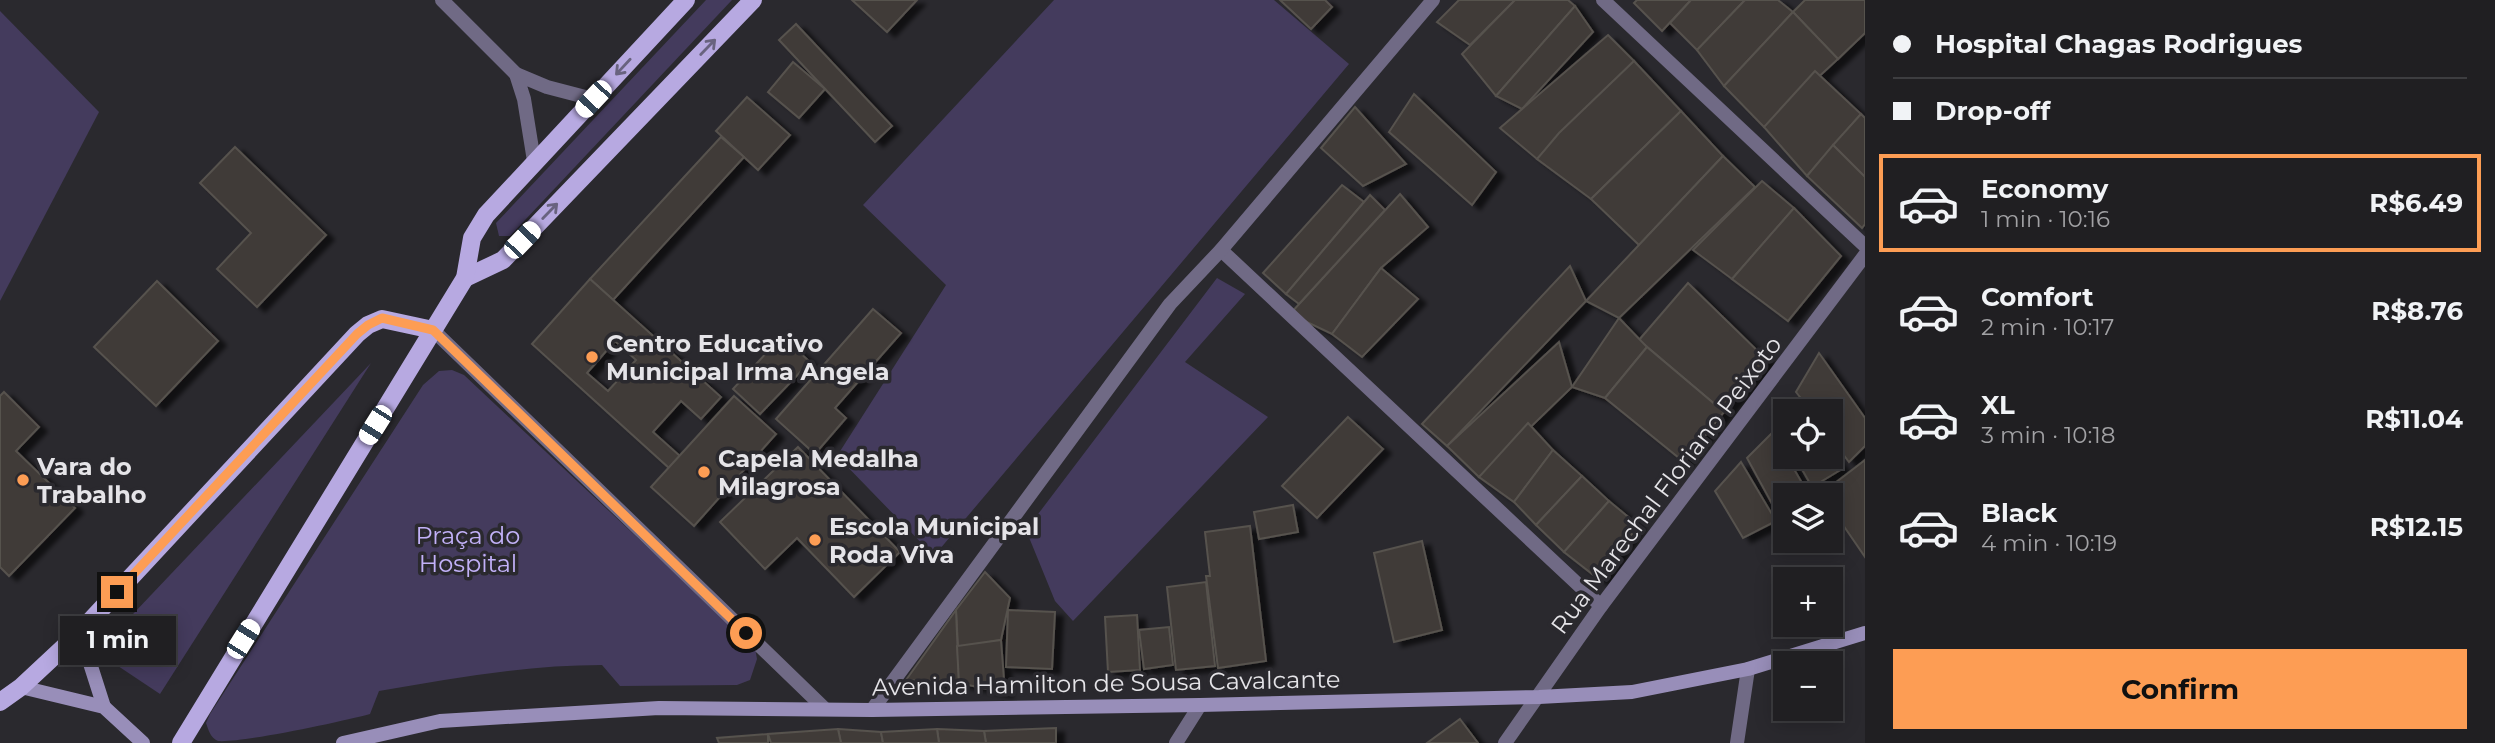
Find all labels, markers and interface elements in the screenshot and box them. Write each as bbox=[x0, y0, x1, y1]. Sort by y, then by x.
text: Hospital Chagas Rodrigues bbox=[1935, 28, 2302, 60]
one-way arrow bbox=[699, 39, 716, 56]
one-way arrow bbox=[614, 59, 631, 76]
car bbox=[571, 76, 616, 122]
text: Drop-off bbox=[1935, 95, 2050, 127]
icon: car bbox=[1897, 172, 1960, 235]
text: Economy bbox=[1981, 173, 2108, 205]
text: R$6.49 bbox=[2369, 187, 2463, 219]
one-way arrow bbox=[542, 203, 559, 220]
text: 1 min · 10:16 bbox=[1981, 205, 2110, 233]
car bbox=[500, 218, 545, 262]
icon: car bbox=[1897, 280, 1960, 343]
text: Comfort bbox=[1981, 281, 2093, 313]
text: R$8.76 bbox=[2371, 295, 2463, 327]
text: 2 min · 10:17 bbox=[1981, 313, 2114, 341]
place label: Centro Educativo Municipal Irma Angela bbox=[606, 329, 890, 386]
street label: Rua Marechal Floriano Peixoto bbox=[1545, 330, 1787, 640]
marker: Centro Educativo Municipal Irma Angela bbox=[584, 349, 600, 365]
icon: car bbox=[1897, 388, 1960, 451]
text: XL bbox=[1981, 389, 2015, 421]
map controls bbox=[1773, 399, 1843, 721]
button: locate bbox=[1773, 399, 1843, 469]
car bbox=[355, 402, 396, 448]
text: R$11.04 bbox=[2365, 403, 2463, 435]
text: 3 min · 10:18 bbox=[1981, 421, 2115, 449]
place label: Capela Medalha Milagrosa bbox=[718, 444, 919, 501]
place label: Vara do Trabalho bbox=[36, 452, 147, 509]
marker: Capela Medalha Milagrosa bbox=[696, 464, 712, 480]
marker: Vara do Trabalho bbox=[15, 472, 31, 488]
button: layers bbox=[1773, 483, 1843, 553]
icon: car bbox=[1897, 496, 1960, 559]
text: Black bbox=[1981, 497, 2057, 529]
text: R$12.15 bbox=[2370, 511, 2463, 543]
place label: Escola Municipal Roda Viva bbox=[829, 512, 1039, 569]
park label: Praça do Hospital bbox=[416, 521, 520, 578]
text: 4 min · 10:19 bbox=[1981, 529, 2117, 557]
marker: Escola Municipal Roda Viva bbox=[807, 532, 823, 548]
button: + bbox=[1773, 567, 1843, 637]
route end bbox=[101, 576, 133, 608]
callout: 1 min bbox=[59, 616, 175, 666]
car bbox=[223, 616, 264, 662]
route start bbox=[730, 617, 762, 649]
text: 1 min bbox=[87, 626, 149, 654]
button: Confirm bbox=[1893, 649, 2467, 729]
button: − bbox=[1773, 651, 1843, 721]
street label: Avenida Hamilton de Sousa Cavalcante bbox=[872, 664, 1340, 702]

